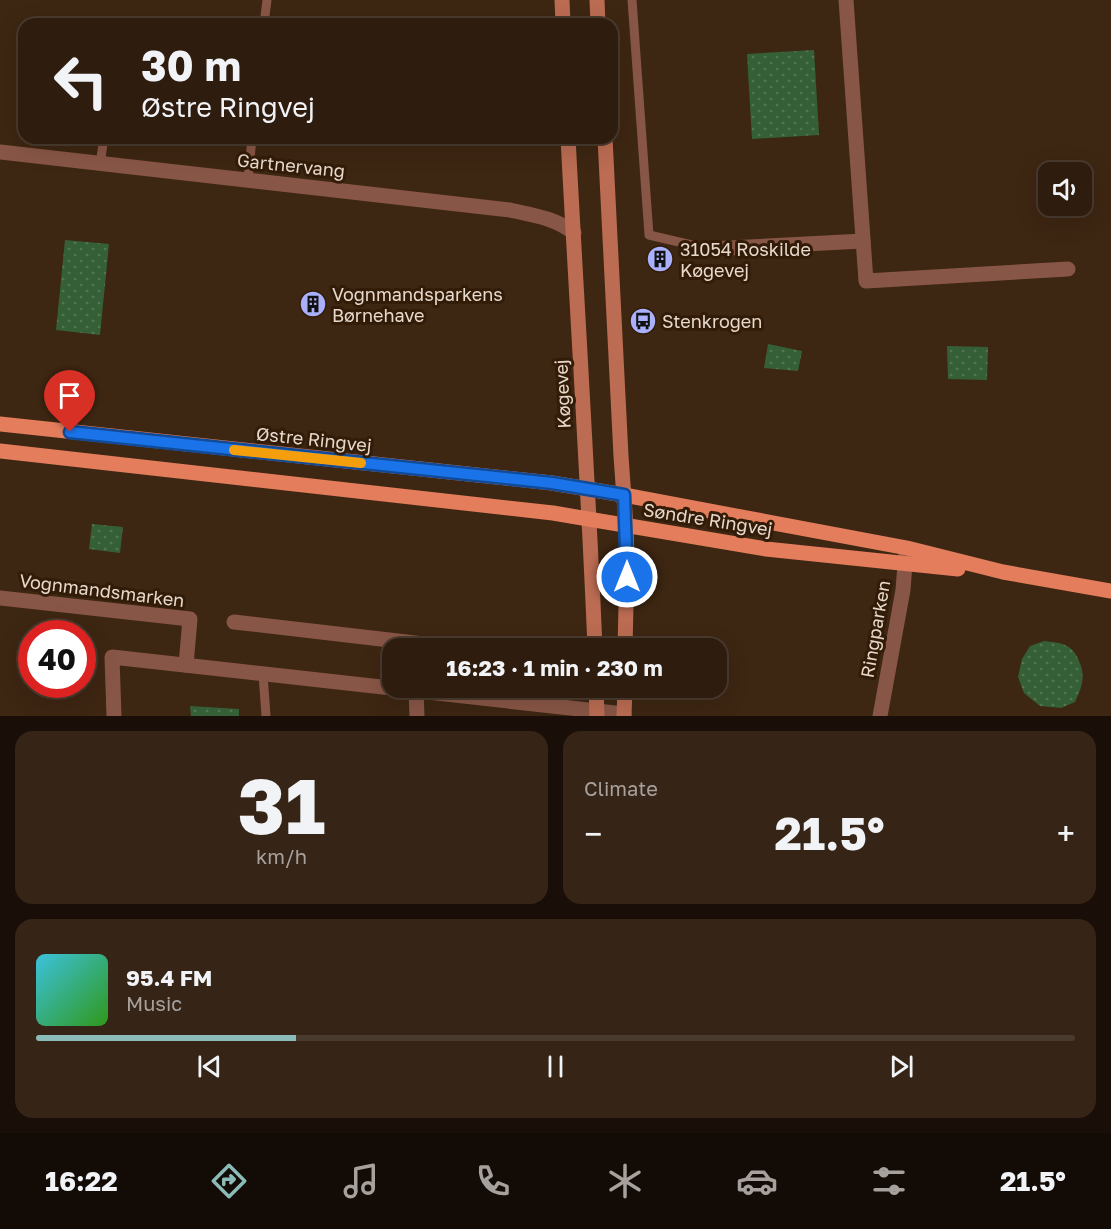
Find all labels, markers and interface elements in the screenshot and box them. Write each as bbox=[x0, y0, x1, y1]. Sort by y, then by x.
text: 30 m bbox=[141, 40, 241, 90]
icon: left bbox=[42, 42, 120, 120]
text: Østre Ringvej bbox=[141, 91, 315, 123]
street label: Gartnervang bbox=[236, 148, 346, 182]
map controls bbox=[1038, 162, 1092, 216]
button: sound bbox=[1038, 162, 1092, 216]
place label: 31054 Roskilde Køgevej bbox=[680, 238, 811, 281]
building icon: 31054 Roskilde Køgevej bbox=[645, 244, 675, 274]
place label: Vognmandsparkens Børnehave bbox=[332, 283, 503, 326]
building icon: Vognmandsparkens Børnehave bbox=[298, 289, 328, 319]
bus stop icon: Stenkrogen bbox=[628, 306, 658, 336]
place label: Stenkrogen bbox=[662, 310, 762, 332]
street label: Køgevej bbox=[549, 359, 575, 429]
pin bbox=[44, 370, 95, 432]
icon: arrive bbox=[53, 379, 86, 412]
street label: Østre Ringvej bbox=[255, 422, 373, 456]
street label: Søndre Ringvej bbox=[642, 498, 774, 540]
position arrow bbox=[595, 545, 659, 609]
street label: Vognmandsmarken bbox=[18, 569, 186, 611]
street label: Ringparken bbox=[856, 578, 894, 680]
speed limit sign: 40 bbox=[18, 620, 96, 698]
text: 16:23 · 1 min · 230 m bbox=[446, 654, 663, 681]
text: 31 bbox=[238, 758, 325, 851]
text: Climate bbox=[584, 776, 658, 800]
text: 21.5° bbox=[774, 806, 885, 860]
text: − bbox=[584, 814, 602, 853]
text: + bbox=[1057, 814, 1075, 853]
text: km/h bbox=[256, 844, 307, 868]
text: 95.4 FM bbox=[126, 964, 212, 991]
text: Music bbox=[126, 991, 182, 1015]
icon: previous bbox=[193, 1050, 226, 1083]
icon: pause bbox=[539, 1050, 572, 1083]
icon: next bbox=[885, 1050, 918, 1083]
icon: directions bbox=[208, 1160, 250, 1202]
icon: music bbox=[340, 1160, 382, 1202]
icon: phone bbox=[472, 1160, 514, 1202]
icon: climate bbox=[604, 1160, 646, 1202]
icon: car bbox=[736, 1160, 778, 1202]
icon: filters bbox=[868, 1160, 910, 1202]
text: 16:22 bbox=[45, 1165, 118, 1197]
text: 21.5° bbox=[1000, 1165, 1066, 1197]

